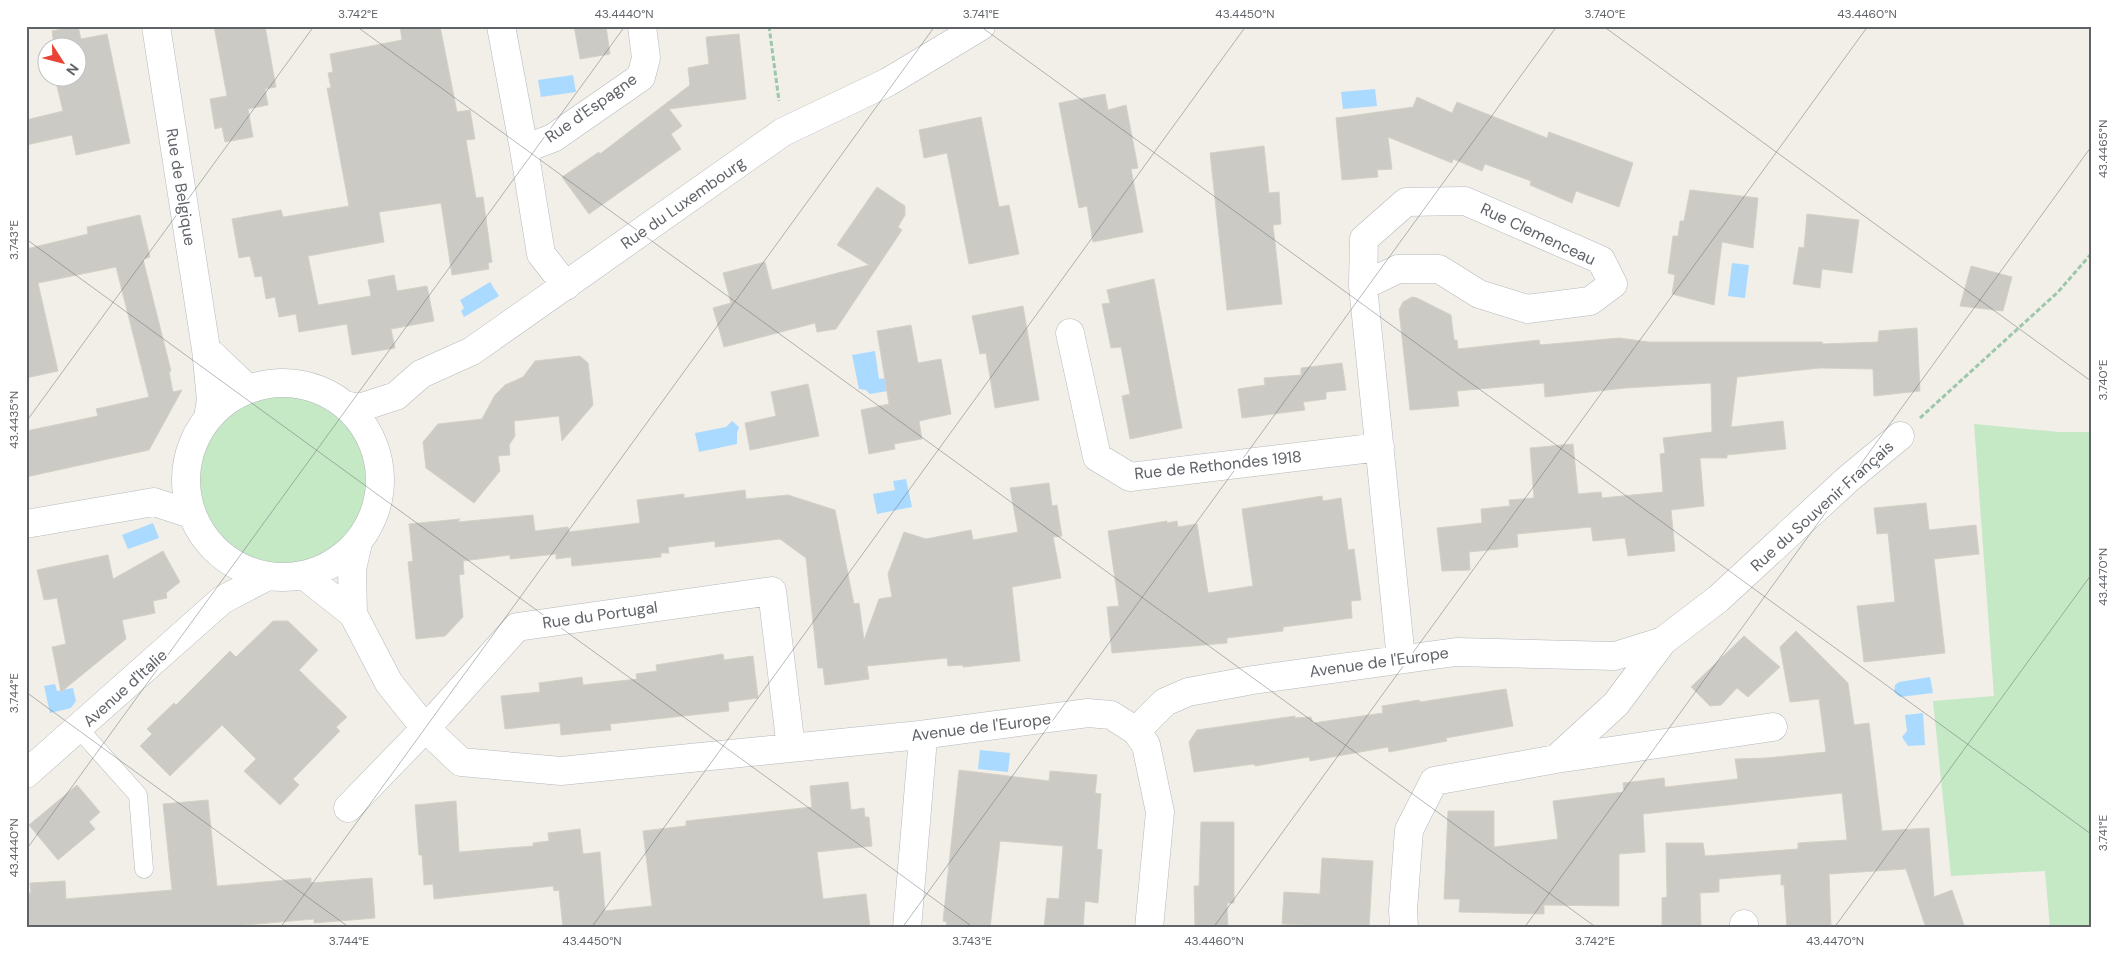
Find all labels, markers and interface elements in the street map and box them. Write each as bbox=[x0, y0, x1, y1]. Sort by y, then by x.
text: 3.742°E bbox=[338, 6, 378, 22]
text: 43.4440°N bbox=[594, 6, 654, 22]
text: 3.741°E bbox=[963, 6, 1000, 22]
text: 43.4450°N bbox=[1215, 6, 1275, 22]
text: 3.740°E bbox=[1584, 6, 1626, 22]
text: 43.4460°N bbox=[1837, 6, 1897, 22]
north arrow bbox=[38, 38, 88, 88]
text: N bbox=[62, 60, 83, 79]
street label: Rue d'Espagne bbox=[541, 69, 641, 147]
text: 43.4465°N bbox=[2095, 120, 2111, 178]
street label: Rue de Belgique bbox=[161, 127, 201, 247]
street label: Rue du Luxembourg bbox=[617, 152, 749, 254]
street label: Rue Clemenceau bbox=[1477, 198, 1599, 270]
text: 3.743°E bbox=[6, 220, 22, 260]
text: 3.740°E bbox=[2095, 359, 2111, 401]
text: 43.4435°N bbox=[6, 391, 22, 449]
street label: Rue du Souvenir Français bbox=[1746, 436, 1898, 576]
street label: Rue de Rethondes 1918 bbox=[1133, 446, 1303, 484]
text: 43.4470°N bbox=[2095, 548, 2111, 606]
street label: Rue du Portugal bbox=[541, 597, 659, 633]
street label: Avenue de l'Europe bbox=[1308, 642, 1450, 682]
street label: Avenue d'Italie bbox=[78, 645, 172, 731]
text: 3.744°E bbox=[6, 673, 22, 713]
street label: Avenue de l'Europe bbox=[910, 708, 1052, 746]
text: 3.741°E bbox=[2095, 814, 2111, 851]
text: 43.4440°N bbox=[6, 818, 22, 878]
text: 3.744°E bbox=[329, 933, 369, 949]
text: 43.4450°N bbox=[562, 933, 622, 949]
text: 3.743°E bbox=[952, 933, 992, 949]
text: 43.4460°N bbox=[1184, 933, 1244, 949]
text: 3.742°E bbox=[1575, 933, 1615, 949]
text: 43.4470°N bbox=[1806, 933, 1864, 949]

